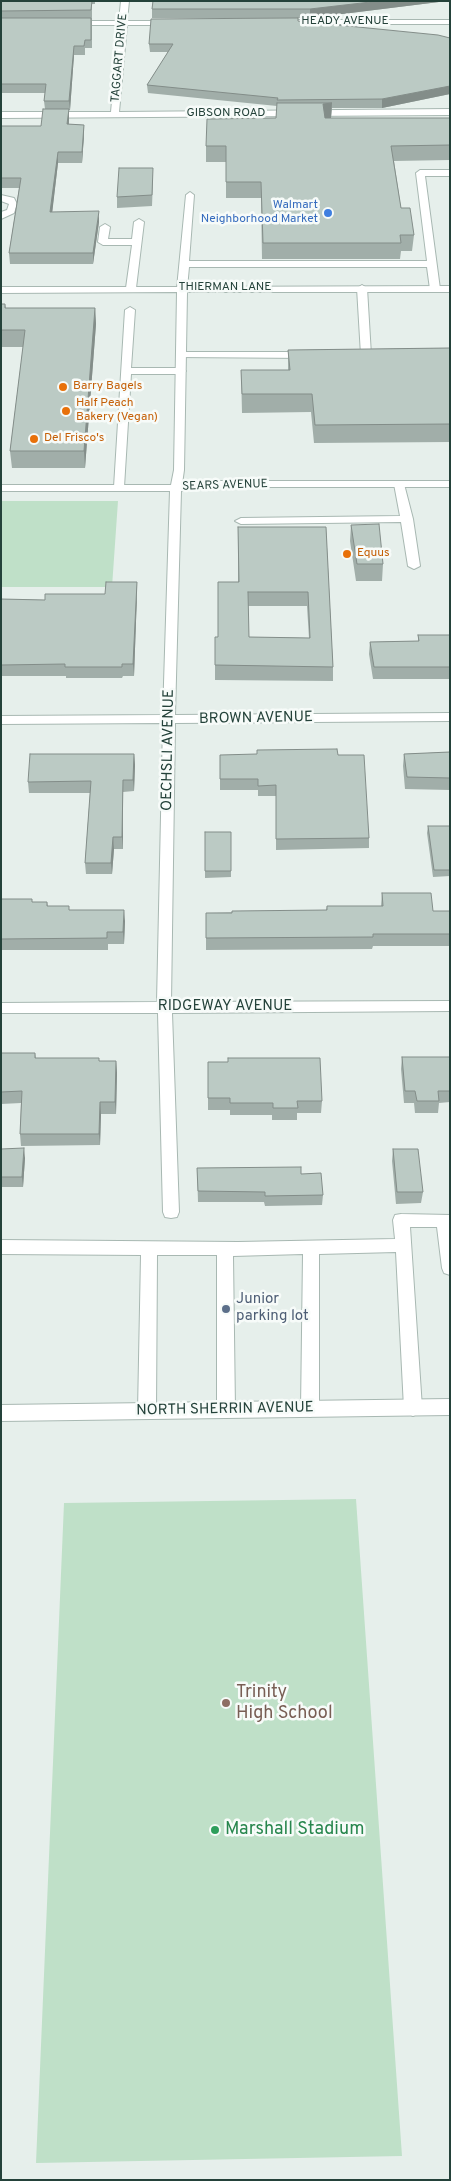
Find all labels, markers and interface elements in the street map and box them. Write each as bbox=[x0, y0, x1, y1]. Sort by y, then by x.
street label: TAGGART DRIVE bbox=[109, 13, 131, 103]
street label: HEADY AVENUE bbox=[301, 15, 389, 29]
street label: GIBSON ROAD bbox=[187, 107, 265, 121]
place label: Walmart Neighborhood Market bbox=[201, 199, 318, 227]
marker: Walmart Neighborhood Market bbox=[322, 207, 334, 219]
street label: THIERMAN LANE bbox=[179, 281, 271, 295]
place label: Barry Bagels bbox=[73, 380, 142, 394]
marker: Barry Bagels bbox=[57, 381, 69, 393]
place label: Half Peach Bakery (Vegan) bbox=[76, 397, 158, 425]
marker: Half Peach Bakery (Vegan) bbox=[60, 405, 72, 417]
place label: Del Frisco's bbox=[44, 432, 104, 446]
marker: Del Frisco's bbox=[28, 433, 40, 445]
street label: SEARS AVENUE bbox=[182, 477, 268, 495]
place label: Equus bbox=[357, 547, 390, 561]
marker: Equus bbox=[341, 548, 353, 560]
street label: OECHSLI AVENUE bbox=[159, 689, 179, 811]
street label: BROWN AVENUE bbox=[199, 709, 313, 729]
street label: RIDGEWAY AVENUE bbox=[158, 998, 292, 1016]
place label: Junior parking lot bbox=[236, 1291, 309, 1326]
marker: Junior parking lot bbox=[220, 1303, 232, 1315]
street label: NORTH SHERRIN AVENUE bbox=[136, 1399, 314, 1421]
place label: Trinity High School bbox=[236, 1682, 333, 1725]
marker: Trinity High School bbox=[220, 1697, 232, 1709]
place label: Marshall Stadium bbox=[225, 1819, 364, 1841]
marker: Marshall Stadium bbox=[209, 1824, 221, 1836]

